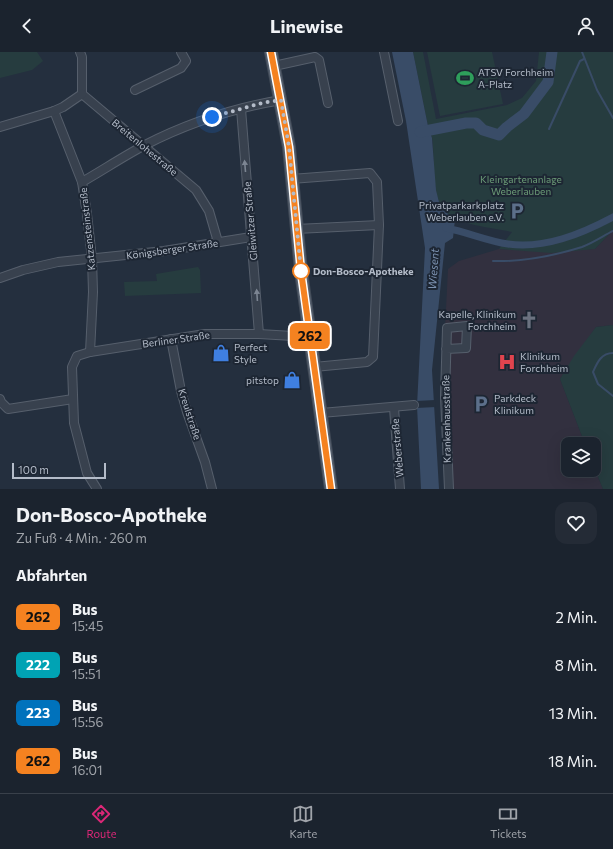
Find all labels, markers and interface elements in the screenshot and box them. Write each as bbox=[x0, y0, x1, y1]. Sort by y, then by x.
icon: back bbox=[16, 15, 38, 37]
text: Linewise bbox=[270, 15, 343, 37]
icon: person bbox=[575, 15, 597, 37]
place label: ATSV Forchheim A-Platz bbox=[478, 66, 553, 90]
sports icon: ATSV Forchheim A-Platz bbox=[455, 68, 475, 88]
your location bbox=[202, 107, 222, 127]
street label: Breitenlohestraße bbox=[110, 116, 180, 178]
one-way arrow bbox=[242, 160, 249, 172]
park label: Kleingartenanlage Weberlauben bbox=[480, 173, 562, 197]
street label: Gleiwitzer Straße bbox=[241, 181, 259, 261]
street label: Katzensteinstraße bbox=[77, 187, 97, 271]
place label: Privatparkarkplatz Weberlauben e.V. bbox=[419, 199, 504, 223]
parking icon: Privatparkarkplatz Weberlauben e.V. bbox=[507, 201, 527, 221]
street label: Königsberger Straße bbox=[125, 237, 219, 261]
water label: Wiesent bbox=[425, 247, 441, 290]
marker: Don-Bosco-Apotheke bbox=[292, 262, 310, 280]
place label: Don-Bosco-Apotheke bbox=[313, 265, 413, 277]
one-way arrow bbox=[253, 289, 260, 301]
place label: Kapelle, Klinikum Forchheim bbox=[439, 308, 516, 332]
church icon: Kapelle, Klinikum Forchheim bbox=[519, 310, 539, 330]
line badge: 262 bbox=[287, 323, 333, 349]
text: 262 bbox=[298, 327, 322, 344]
street label: Berliner Straße bbox=[141, 328, 211, 350]
place label: Perfect Style bbox=[234, 341, 267, 365]
shop icon: Perfect Style bbox=[211, 343, 231, 363]
place label: Klinikum Forchheim bbox=[520, 350, 568, 374]
hospital icon: Klinikum Forchheim bbox=[497, 352, 517, 372]
shop icon: pitstop bbox=[282, 370, 302, 390]
place label: pitstop bbox=[246, 374, 279, 386]
street label: Krankenhausstraße bbox=[439, 375, 453, 463]
street label: Kreulstraße bbox=[176, 387, 204, 441]
place label: Parkdeck Klinikum bbox=[494, 392, 537, 416]
parking icon: Parkdeck Klinikum bbox=[471, 394, 491, 414]
street label: Weberstraße bbox=[388, 418, 406, 478]
map controls bbox=[561, 437, 601, 477]
button: layers bbox=[561, 437, 601, 477]
scale bar bbox=[12, 461, 106, 480]
text: 100 m bbox=[18, 463, 49, 476]
button: heart bbox=[555, 502, 597, 544]
text: Don-Bosco-Apotheke bbox=[16, 503, 207, 526]
text: Zu Fuß · 4 Min. · 260 m bbox=[16, 530, 147, 546]
text: Abfahrten bbox=[16, 566, 87, 584]
text: Bus bbox=[72, 600, 97, 618]
text: 262 bbox=[26, 608, 50, 625]
text: 2 Min. bbox=[555, 608, 597, 626]
text: 15:45 bbox=[72, 618, 103, 634]
text: Bus bbox=[72, 648, 97, 666]
text: 222 bbox=[26, 656, 50, 673]
text: 8 Min. bbox=[555, 656, 597, 674]
text: 15:51 bbox=[72, 666, 101, 682]
text: Bus bbox=[72, 696, 97, 714]
text: 223 bbox=[26, 704, 50, 721]
text: 13 Min. bbox=[549, 704, 597, 722]
text: 15:56 bbox=[72, 714, 103, 730]
text: Bus bbox=[72, 744, 97, 762]
text: 262 bbox=[26, 752, 50, 769]
text: 18 Min. bbox=[548, 752, 597, 770]
text: 16:01 bbox=[72, 762, 103, 778]
tab: Route bbox=[86, 803, 116, 840]
tab: Karte bbox=[289, 803, 317, 840]
tab: Tickets bbox=[490, 803, 526, 840]

